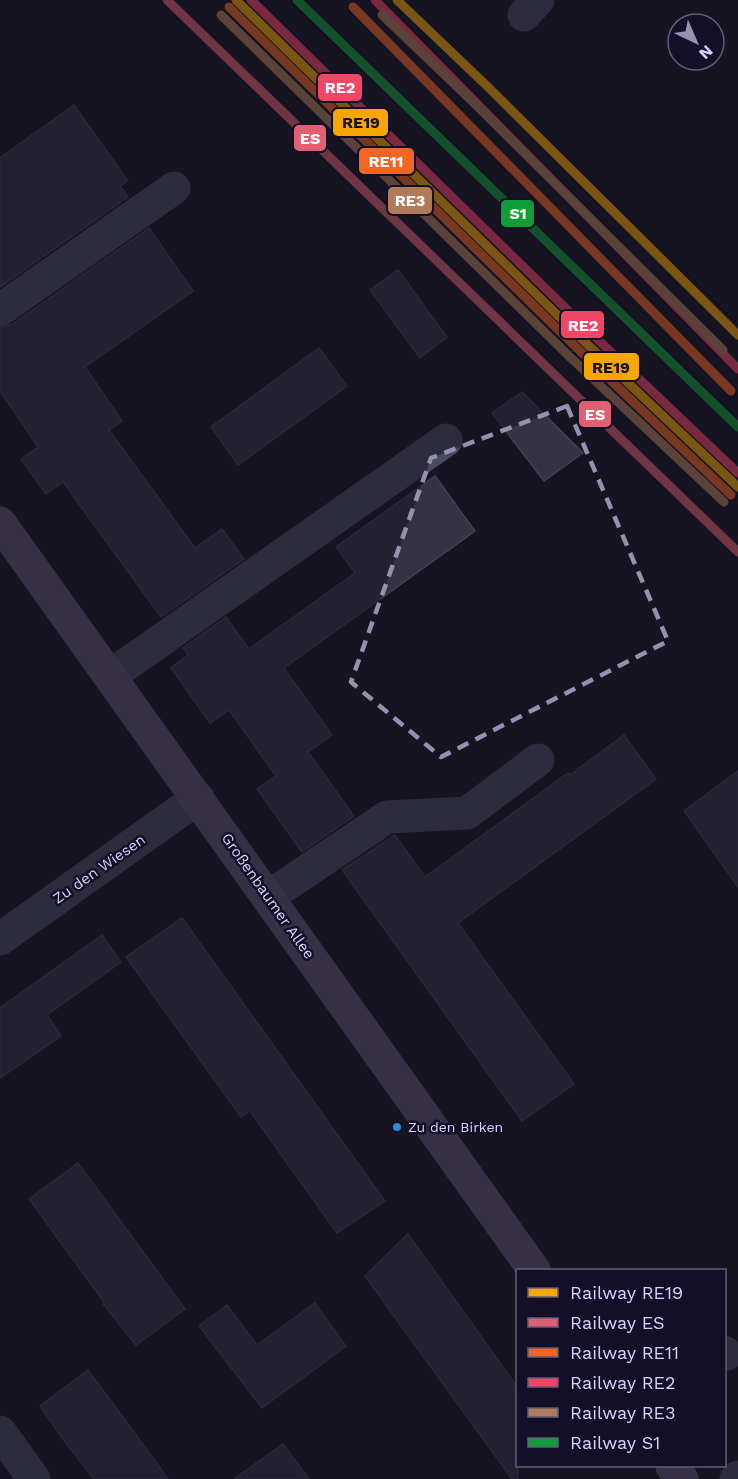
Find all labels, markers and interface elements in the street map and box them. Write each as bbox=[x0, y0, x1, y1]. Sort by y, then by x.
north arrow bbox=[666, 12, 726, 72]
text: N bbox=[695, 41, 717, 63]
line badge: RE2 bbox=[317, 73, 363, 102]
text: RE2 bbox=[325, 78, 355, 97]
line badge: RE19 bbox=[332, 108, 389, 137]
text: RE19 bbox=[342, 113, 380, 132]
line badge: ES bbox=[293, 124, 327, 152]
text: ES bbox=[300, 129, 320, 148]
line badge: RE11 bbox=[358, 147, 415, 175]
text: RE11 bbox=[369, 152, 403, 171]
line badge: RE3 bbox=[387, 186, 433, 215]
text: RE3 bbox=[395, 191, 425, 210]
line badge: S1 bbox=[500, 199, 535, 228]
text: S1 bbox=[509, 204, 527, 223]
line badge: RE2 bbox=[560, 310, 605, 339]
text: RE2 bbox=[568, 316, 598, 335]
line badge: RE19 bbox=[583, 352, 640, 381]
text: RE19 bbox=[592, 358, 630, 377]
line badge: ES bbox=[578, 400, 612, 428]
text: ES bbox=[585, 405, 605, 424]
street label: Zu den Wiesen bbox=[49, 830, 149, 908]
street label: Großenbaumer Allee bbox=[218, 830, 318, 962]
place label: Zu den Birken bbox=[408, 1119, 503, 1135]
marker: Zu den Birken bbox=[391, 1121, 403, 1133]
legend bbox=[516, 1269, 726, 1467]
text: Railway RE19 bbox=[570, 1282, 683, 1303]
text: Railway ES bbox=[570, 1312, 665, 1333]
text: Railway RE11 bbox=[570, 1342, 679, 1363]
text: Railway RE2 bbox=[570, 1372, 676, 1393]
text: Railway RE3 bbox=[570, 1402, 676, 1423]
text: Railway S1 bbox=[570, 1432, 660, 1453]

